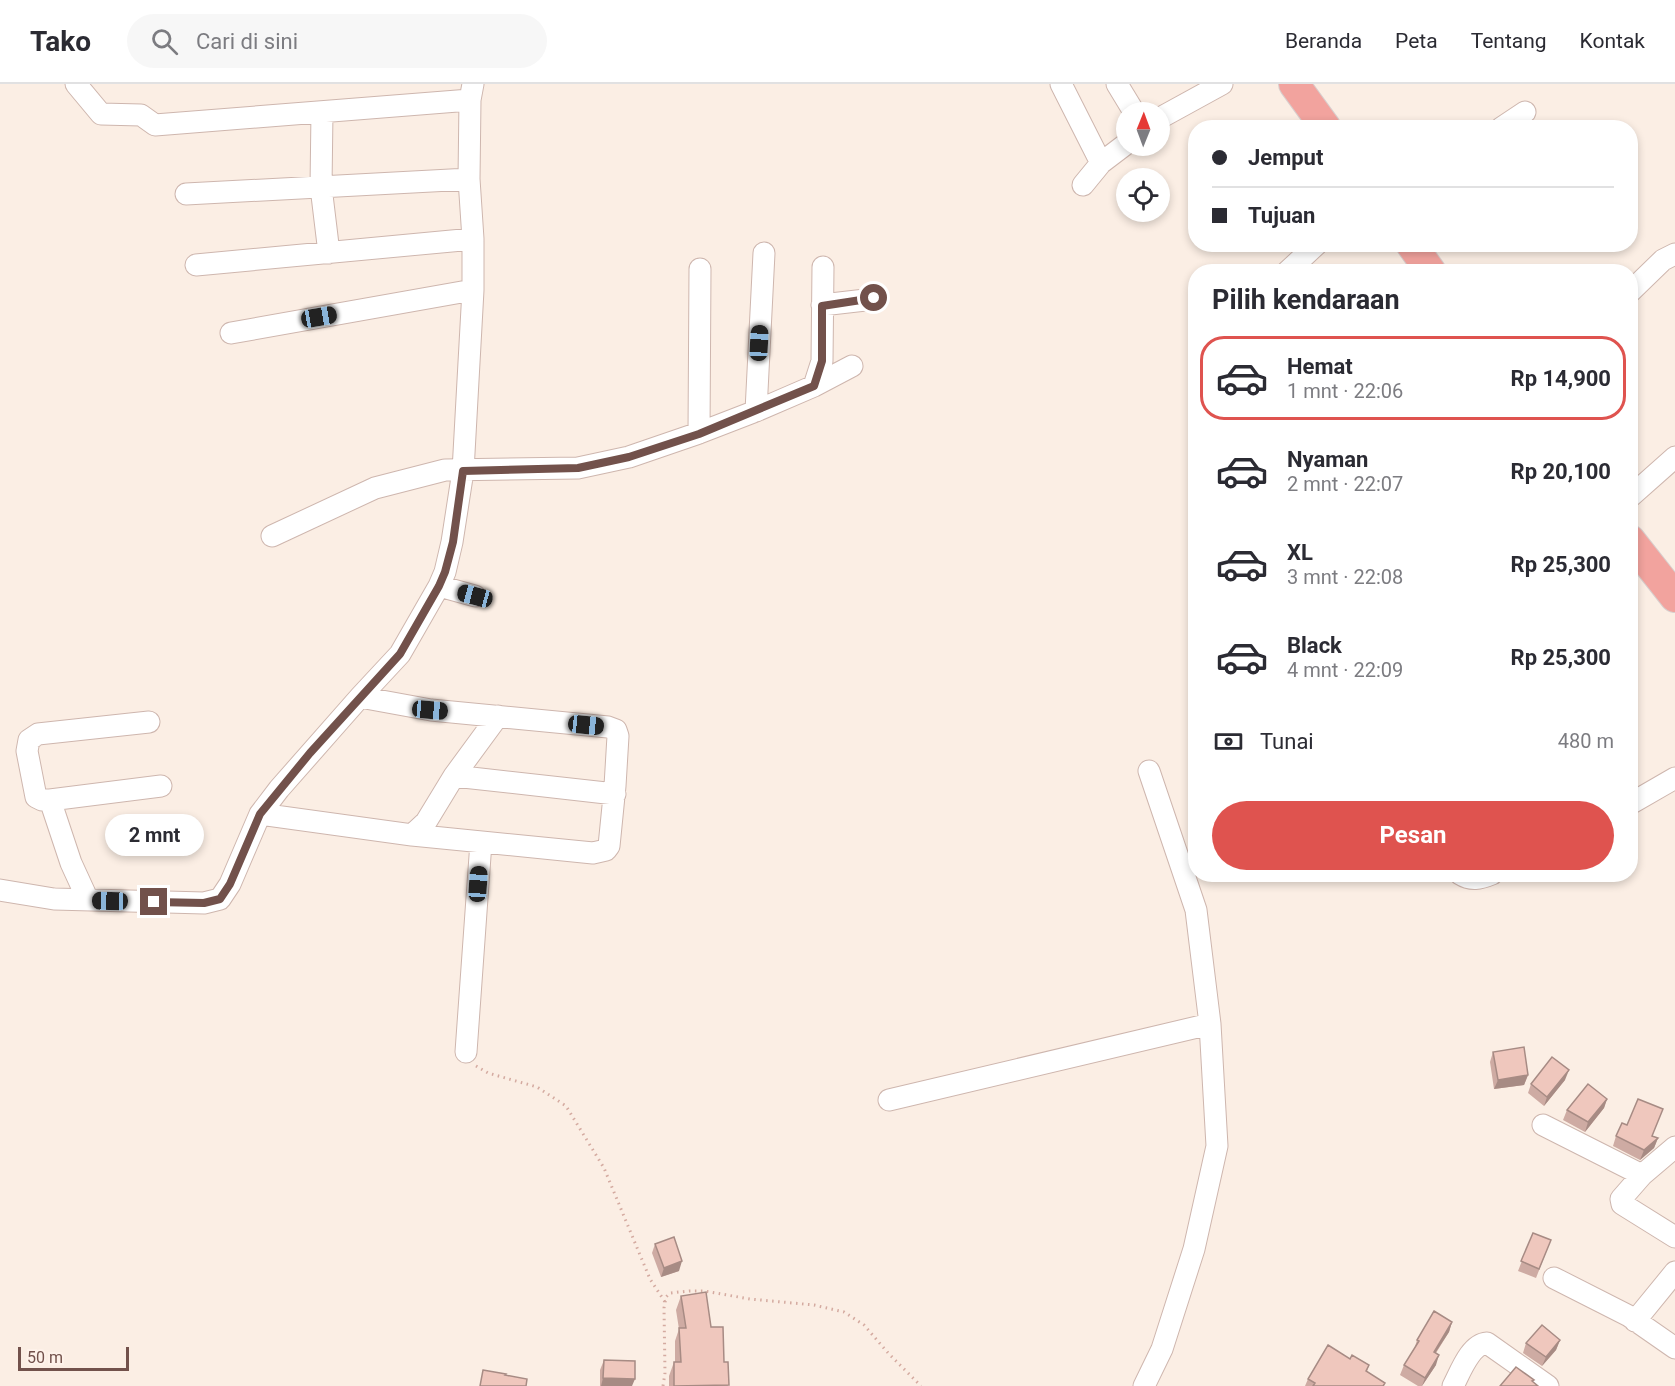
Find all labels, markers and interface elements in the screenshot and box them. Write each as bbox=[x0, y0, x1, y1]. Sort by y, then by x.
search box bbox=[127, 14, 547, 68]
text: Tako bbox=[30, 25, 91, 58]
icon: search bbox=[148, 25, 181, 58]
text: Cari di sini bbox=[196, 29, 298, 54]
text: Beranda bbox=[1285, 29, 1362, 53]
text: Peta bbox=[1395, 29, 1438, 53]
text: Tentang bbox=[1471, 29, 1547, 53]
text: Kontak bbox=[1580, 29, 1645, 53]
north arrow bbox=[1116, 102, 1170, 156]
map controls bbox=[1116, 102, 1170, 222]
text: Jemput bbox=[1248, 145, 1323, 170]
button: locate bbox=[1116, 168, 1170, 222]
text: Tujuan bbox=[1248, 203, 1315, 228]
route start bbox=[860, 284, 887, 311]
text: Pilih kendaraan bbox=[1212, 284, 1400, 316]
car bbox=[300, 305, 338, 329]
car bbox=[749, 325, 769, 361]
icon: car bbox=[1215, 351, 1269, 405]
text: Hemat bbox=[1287, 354, 1353, 379]
text: Rp 14,900 bbox=[1511, 366, 1611, 391]
text: 1 mnt · 22:06 bbox=[1287, 379, 1403, 403]
icon: car bbox=[1215, 444, 1269, 498]
text: Nyaman bbox=[1287, 447, 1368, 472]
text: Rp 20,100 bbox=[1511, 459, 1611, 484]
text: 2 mnt · 22:07 bbox=[1287, 472, 1403, 496]
icon: car bbox=[1215, 537, 1269, 591]
text: XL bbox=[1287, 540, 1313, 565]
text: Rp 25,300 bbox=[1511, 552, 1611, 577]
text: 3 mnt · 22:08 bbox=[1287, 565, 1403, 589]
car bbox=[455, 583, 495, 609]
icon: car bbox=[1215, 630, 1269, 684]
text: Black bbox=[1287, 633, 1342, 658]
text: Rp 25,300 bbox=[1511, 645, 1611, 670]
text: 4 mnt · 22:09 bbox=[1287, 658, 1403, 682]
car bbox=[411, 699, 449, 721]
car bbox=[567, 714, 605, 736]
icon: cash bbox=[1212, 725, 1245, 758]
text: Tunai bbox=[1260, 729, 1314, 754]
text: 480 m bbox=[1558, 729, 1614, 753]
button: Pesan bbox=[1212, 801, 1614, 870]
callout: 2 mnt bbox=[104, 815, 204, 857]
text: 2 mnt bbox=[129, 823, 180, 847]
car bbox=[468, 865, 488, 903]
route end bbox=[140, 888, 167, 915]
car bbox=[92, 892, 128, 910]
scale bar bbox=[18, 1344, 129, 1372]
text: 50 m bbox=[27, 1348, 63, 1367]

